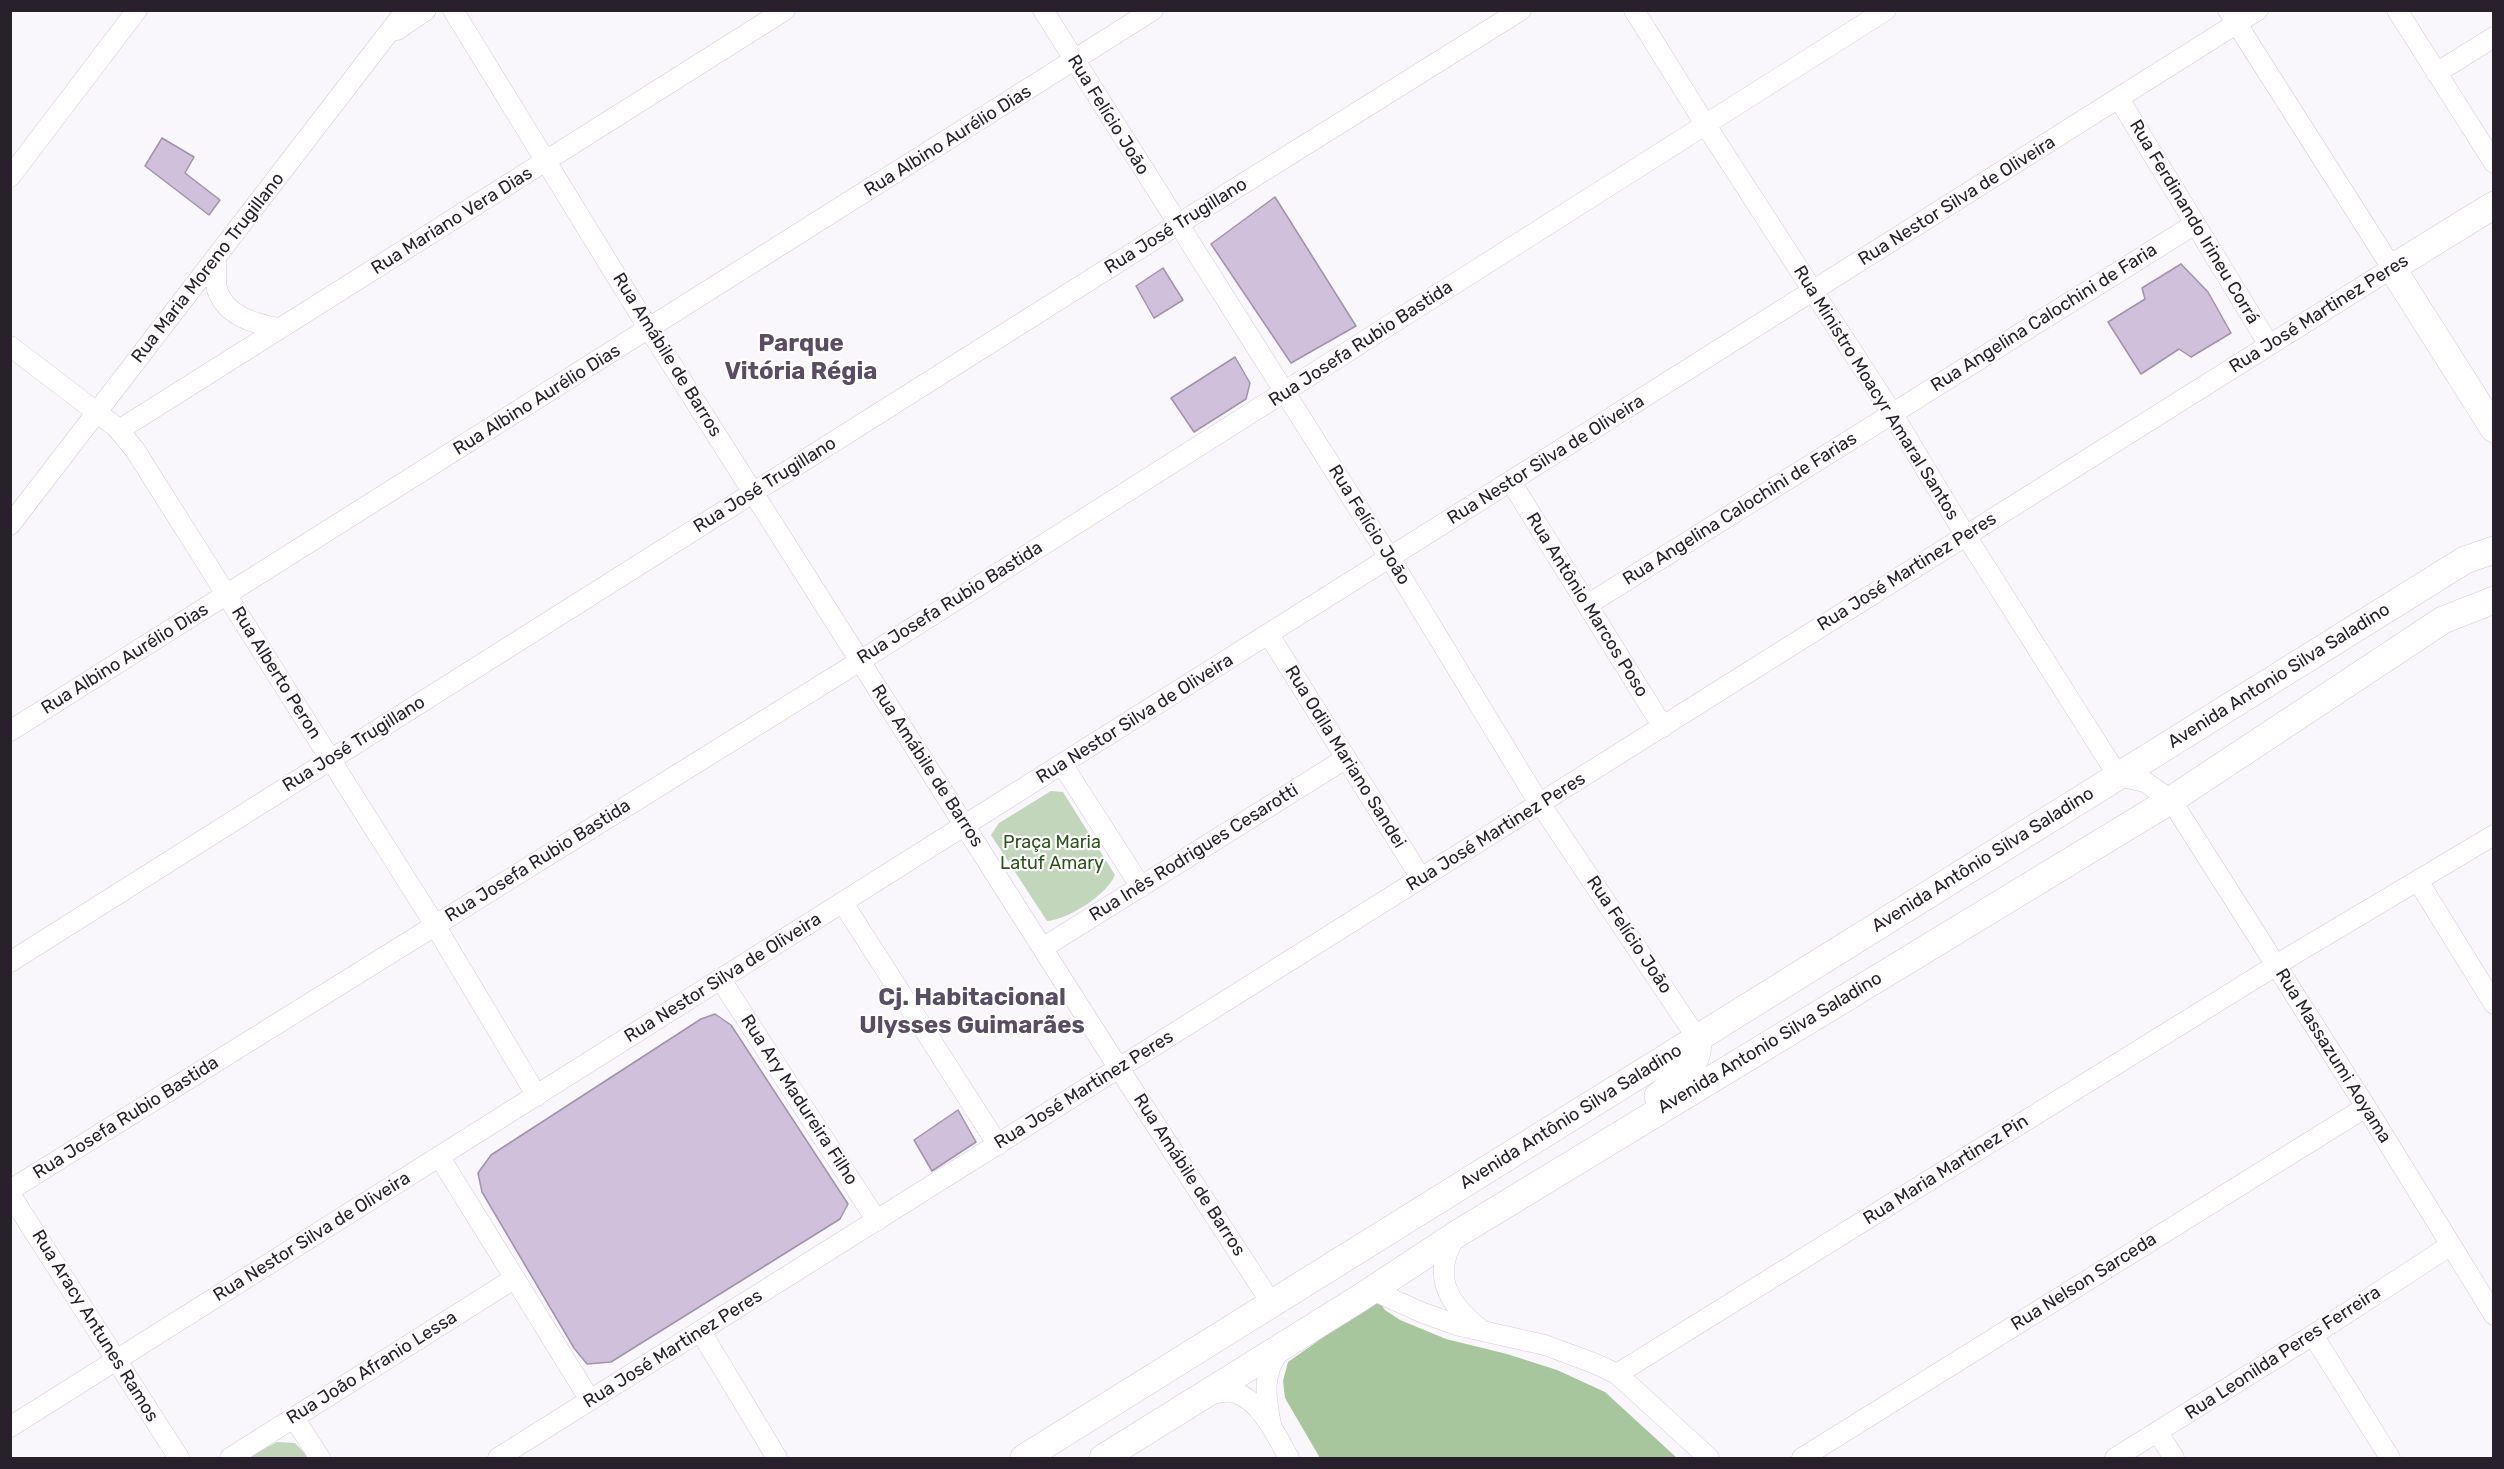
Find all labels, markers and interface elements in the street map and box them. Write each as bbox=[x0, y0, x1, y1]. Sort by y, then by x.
street label: Rua Felício João bbox=[1063, 51, 1153, 179]
street label: Rua Albino Aurélio Dias bbox=[860, 81, 1036, 201]
street label: Rua Ferdinando Irineu Corrá bbox=[2124, 116, 2264, 328]
street label: Rua Nestor Silva de Oliveira bbox=[1855, 131, 2059, 271]
street label: Rua Mariano Vera Dias bbox=[367, 163, 537, 279]
street label: Rua Maria Moreno Trugillano bbox=[127, 169, 289, 367]
street label: Rua José Trugillano bbox=[1101, 173, 1251, 279]
street label: Rua Angelina Calochini de Faria bbox=[1927, 239, 2161, 397]
street label: Rua José Martinez Peres bbox=[2226, 250, 2412, 378]
street label: Rua Ministro Moacyr Amaral Santos bbox=[1788, 262, 1964, 524]
street label: Rua Amábile de Barros bbox=[608, 269, 726, 441]
street label: Rua Josefa Rubio Bastida bbox=[1265, 276, 1457, 412]
district label: Parque Vitória Régia bbox=[724, 330, 878, 386]
street label: Rua Albino Aurélio Dias bbox=[449, 340, 625, 460]
street label: Rua Nestor Silva de Oliveira bbox=[1444, 390, 1648, 530]
street label: Rua Angelina Calochini de Farias bbox=[1619, 428, 1861, 590]
street label: Rua José Trugillano bbox=[690, 432, 840, 538]
street label: Rua Felício João bbox=[1324, 461, 1414, 589]
street label: Rua José Martinez Peres bbox=[1814, 508, 2000, 636]
street label: Rua Antônio Marcos Poso bbox=[1521, 509, 1653, 701]
street label: Rua Josefa Rubio Bastida bbox=[853, 537, 1047, 669]
street label: Rua Albino Aurélio Dias bbox=[37, 599, 213, 719]
street label: Avenida Antonio Silva Saladino bbox=[2164, 599, 2394, 753]
street label: Rua Alberto Peron bbox=[227, 603, 325, 743]
street label: Rua Nestor Silva de Oliveira bbox=[1033, 649, 1237, 789]
street label: Rua Odila Mariano Sandei bbox=[1280, 662, 1410, 852]
street label: Rua Amábile de Barros bbox=[866, 681, 988, 851]
street label: Rua José Trugillano bbox=[279, 691, 429, 797]
street label: Rua José Martinez Peres bbox=[1403, 768, 1589, 896]
street label: Rua Inês Rodrigues Cesarotti bbox=[1086, 780, 1302, 926]
street label: Avenida Antônio Silva Saladino bbox=[1868, 783, 2098, 937]
street label: Rua Josefa Rubio Bastida bbox=[441, 795, 635, 927]
park label: Praça Maria Latuf Amary bbox=[1000, 832, 1104, 874]
street label: Rua Felício João bbox=[1582, 872, 1676, 998]
street label: Rua Nestor Silva de Oliveira bbox=[621, 908, 825, 1048]
street label: Rua Massazumi Aoyama bbox=[2270, 965, 2396, 1147]
street label: Avenida Antonio Silva Saladino bbox=[1654, 967, 1886, 1119]
district label: Cj. Habitacional Ulysses Guimarães bbox=[859, 984, 1085, 1040]
street label: Rua Ary Madureira Filho bbox=[736, 1011, 862, 1189]
street label: Rua José Martinez Peres bbox=[991, 1026, 1177, 1154]
street label: Avenida Antônio Silva Saladino bbox=[1456, 1040, 1686, 1194]
street label: Rua Josefa Rubio Bastida bbox=[29, 1052, 223, 1184]
street label: Rua Amábile de Barros bbox=[1128, 1090, 1250, 1260]
street label: Rua Maria Martinez Pin bbox=[1859, 1110, 2033, 1230]
street label: Rua Nestor Silva de Oliveira bbox=[210, 1167, 414, 1307]
street label: Rua Aracy Antunes Ramos bbox=[27, 1226, 163, 1426]
street label: Rua Nelson Sarceda bbox=[2007, 1229, 2161, 1335]
street label: Rua Leonilda Peres Ferreira bbox=[2181, 1282, 2385, 1424]
street label: Rua José Martinez Peres bbox=[580, 1285, 766, 1413]
street label: Rua João Afranio Lessa bbox=[283, 1307, 461, 1429]

